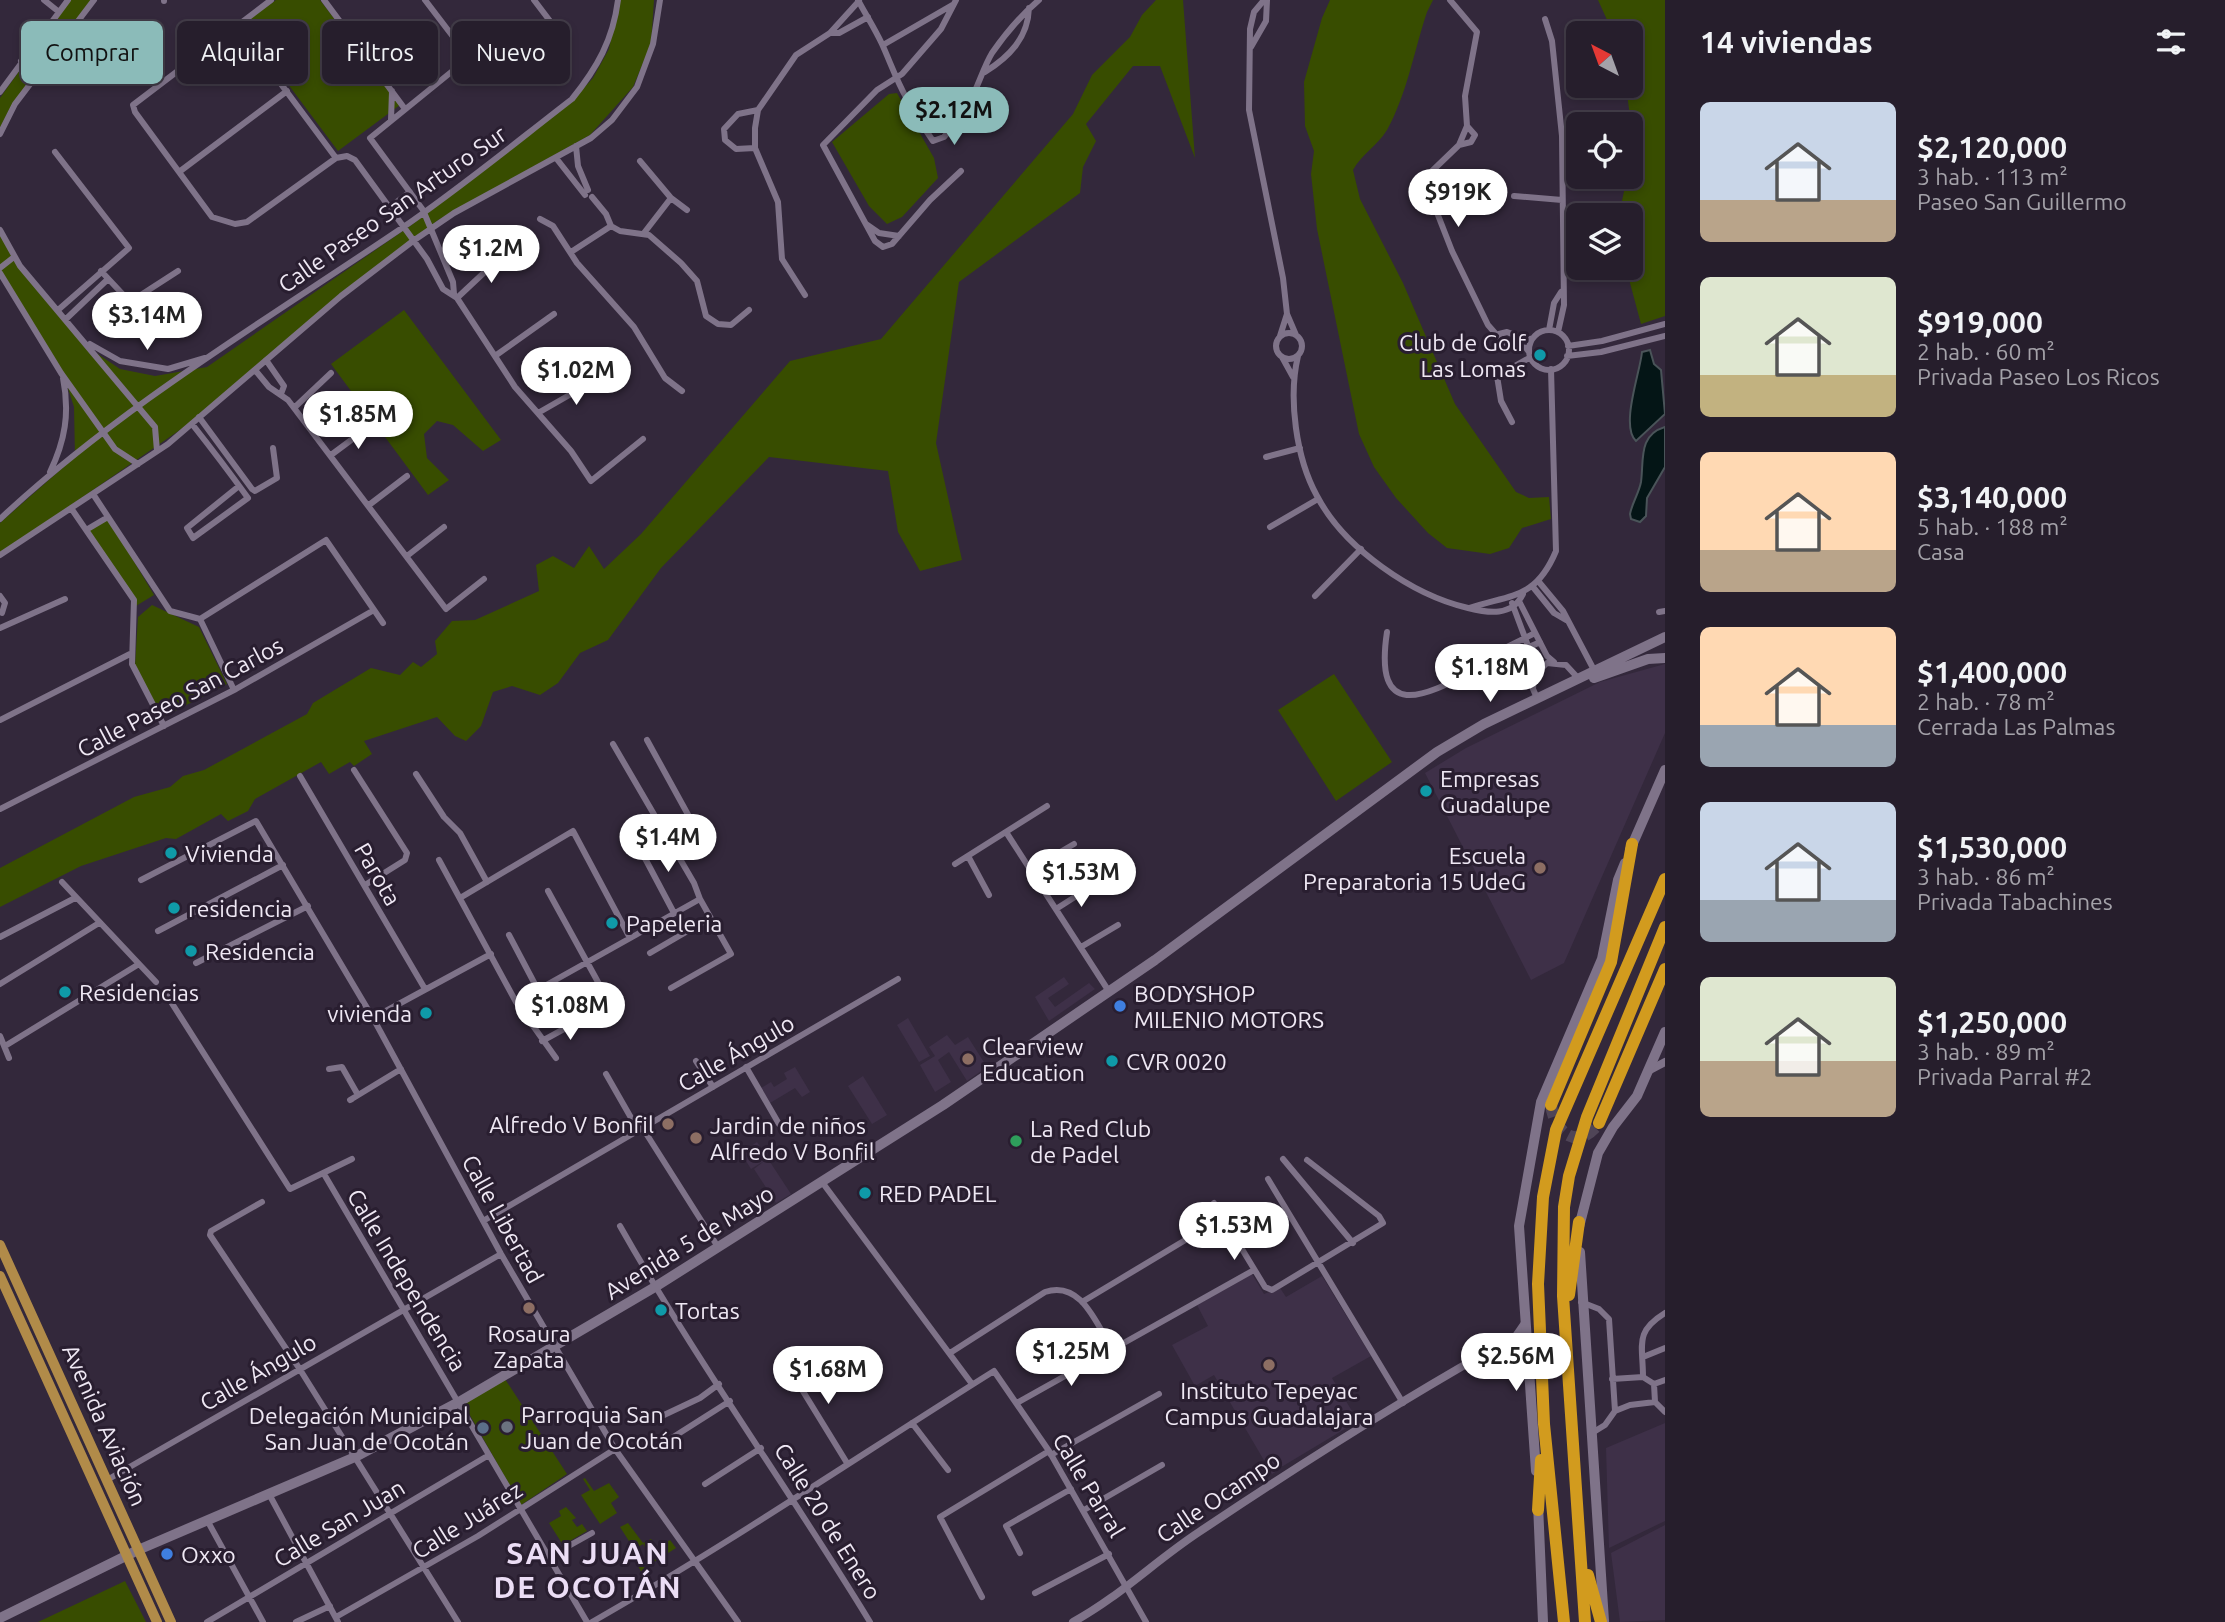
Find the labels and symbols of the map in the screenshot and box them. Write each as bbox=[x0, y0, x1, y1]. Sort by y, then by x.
north arrow bbox=[1566, 21, 1643, 98]
pin: $2.12M bbox=[897, 88, 1011, 147]
street label: Calle Paseo San Arturo Sur bbox=[273, 121, 511, 297]
pin: $919K bbox=[1409, 170, 1507, 229]
pin: $1.2M bbox=[442, 226, 540, 285]
pin: $3.14M bbox=[90, 292, 204, 352]
place label: Club de Golf Las Lomas bbox=[1399, 330, 1526, 381]
marker: Club de Golf Las Lomas bbox=[1532, 347, 1548, 363]
pin: $1.02M bbox=[519, 348, 633, 407]
pin: $1.85M bbox=[301, 392, 415, 451]
street label: Calle Paseo San Carlos bbox=[73, 632, 287, 762]
pin: $1.18M bbox=[1433, 644, 1547, 704]
place label: Empresas Guadalupe bbox=[1440, 766, 1551, 817]
marker: Empresas Guadalupe bbox=[1418, 783, 1434, 799]
pin: $1.4M bbox=[619, 814, 717, 874]
street label: Parota bbox=[350, 838, 406, 910]
place label: Vivienda bbox=[185, 841, 274, 866]
place label: Escuela Preparatoria 15 UdeG bbox=[1303, 843, 1526, 894]
marker: Vivienda bbox=[163, 845, 179, 861]
pin: $1.53M bbox=[1024, 850, 1138, 909]
marker: Escuela Preparatoria 15 UdeG bbox=[1532, 860, 1548, 876]
place label: residencia bbox=[188, 896, 292, 921]
marker: residencia bbox=[166, 900, 182, 916]
place label: Papeleria bbox=[626, 911, 722, 936]
marker: Papeleria bbox=[604, 915, 620, 931]
place label: Residencia bbox=[205, 939, 315, 964]
marker: Residencia bbox=[183, 943, 199, 959]
place label: Residencias bbox=[79, 980, 199, 1005]
place label: BODYSHOP MILENIO MOTORS bbox=[1134, 981, 1324, 1032]
pin: $1.08M bbox=[513, 982, 627, 1042]
marker: Residencias bbox=[57, 984, 73, 1000]
marker: BODYSHOP MILENIO MOTORS bbox=[1112, 998, 1128, 1014]
place label: vivienda bbox=[327, 1001, 412, 1026]
marker: vivienda bbox=[418, 1005, 434, 1021]
street label: Calle Ángulo bbox=[673, 1009, 798, 1096]
place label: Clearview Education bbox=[982, 1034, 1085, 1085]
place label: CVR 0020 bbox=[1126, 1049, 1227, 1074]
marker: Clearview Education bbox=[960, 1051, 976, 1067]
marker: CVR 0020 bbox=[1104, 1053, 1120, 1069]
place label: Alfredo V Bonfil bbox=[489, 1112, 654, 1137]
place label: Jardin de niños Alfredo V Bonfil bbox=[710, 1113, 875, 1164]
marker: Alfredo V Bonfil bbox=[660, 1116, 676, 1132]
place label: La Red Club de Padel bbox=[1030, 1116, 1151, 1167]
marker: Jardin de niños Alfredo V Bonfil bbox=[688, 1130, 704, 1146]
marker: La Red Club de Padel bbox=[1008, 1133, 1024, 1149]
street label: Calle Libertad bbox=[458, 1151, 548, 1287]
street label: Avenida 5 de Mayo bbox=[600, 1180, 778, 1304]
place label: RED PADEL bbox=[879, 1181, 997, 1206]
street label: Calle Independencia bbox=[343, 1184, 471, 1376]
marker: RED PADEL bbox=[857, 1185, 873, 1201]
pin: $1.53M bbox=[1177, 1202, 1291, 1262]
place label: Tortas bbox=[675, 1298, 740, 1323]
marker: Rosaura Zapata bbox=[521, 1300, 537, 1316]
marker: Tortas bbox=[653, 1302, 669, 1318]
place label: Rosaura Zapata bbox=[487, 1321, 571, 1372]
street label: Calle Ángulo bbox=[195, 1328, 320, 1415]
pin: $1.25M bbox=[1014, 1328, 1128, 1388]
pin: $2.56M bbox=[1459, 1334, 1573, 1393]
street label: Avenida Aviación bbox=[58, 1340, 152, 1510]
pin: $1.68M bbox=[771, 1346, 885, 1406]
marker: Instituto Tepeyac Campus Guadalajara bbox=[1261, 1357, 1277, 1373]
place label: Instituto Tepeyac Campus Guadalajara bbox=[1165, 1378, 1373, 1429]
place label: Parroquia San Juan de Ocotán bbox=[521, 1402, 683, 1453]
place label: Delegación Municipal San Juan de Ocotán bbox=[249, 1403, 469, 1454]
marker: Parroquia San Juan de Ocotán bbox=[499, 1419, 515, 1435]
marker: Delegación Municipal San Juan de Ocotán bbox=[475, 1420, 491, 1436]
street label: Calle Parral bbox=[1048, 1429, 1130, 1541]
street label: Calle 20 de Enero bbox=[770, 1438, 886, 1604]
street label: Calle Ocampo bbox=[1152, 1447, 1284, 1547]
street label: Calle San Juan bbox=[269, 1474, 409, 1572]
street label: Calle Juárez bbox=[408, 1476, 526, 1564]
district label: SAN JUAN DE OCOTÁN bbox=[493, 1536, 683, 1604]
place label: Oxxo bbox=[181, 1542, 236, 1567]
marker: Oxxo bbox=[159, 1546, 175, 1562]

